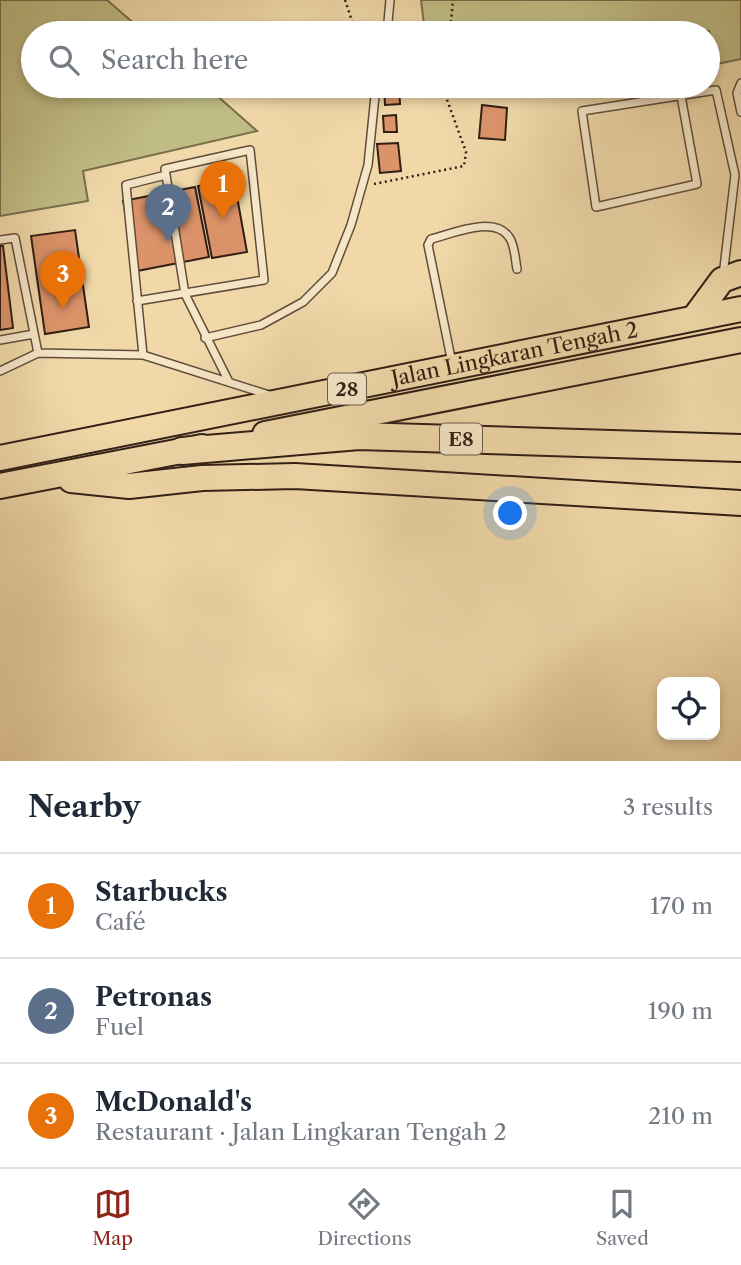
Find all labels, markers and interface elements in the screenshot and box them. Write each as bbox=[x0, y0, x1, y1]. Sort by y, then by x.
search box bbox=[21, 21, 720, 98]
icon: search bbox=[45, 41, 83, 79]
text: Search here bbox=[101, 44, 248, 76]
pin: 1 bbox=[200, 161, 246, 219]
pin: 2 bbox=[145, 184, 191, 242]
pin: 3 bbox=[40, 251, 86, 309]
street label: Jalan Lingkaran Tengah 2 bbox=[386, 317, 640, 392]
road number: 28 bbox=[328, 374, 366, 404]
road number: E8 bbox=[440, 424, 482, 454]
your location bbox=[493, 496, 527, 530]
map controls bbox=[657, 677, 720, 740]
button: locate bbox=[657, 677, 720, 740]
text: Nearby bbox=[28, 788, 141, 825]
text: 3 results bbox=[623, 793, 713, 821]
text: Starbucks bbox=[95, 876, 228, 908]
text: 1 bbox=[46, 892, 56, 920]
text: 170 m bbox=[650, 892, 713, 920]
text: Café bbox=[95, 908, 146, 936]
text: Petronas bbox=[95, 981, 212, 1013]
text: 2 bbox=[44, 997, 58, 1025]
text: 190 m bbox=[648, 997, 713, 1025]
text: Fuel bbox=[95, 1013, 144, 1041]
text: McDonald's bbox=[95, 1086, 252, 1118]
text: 3 bbox=[45, 1102, 58, 1130]
text: 210 m bbox=[648, 1102, 713, 1130]
text: Restaurant · Jalan Lingkaran Tengah 2 bbox=[95, 1118, 507, 1146]
tab: Map bbox=[92, 1185, 133, 1250]
tab: Directions bbox=[318, 1185, 411, 1250]
tab: Saved bbox=[596, 1185, 649, 1250]

